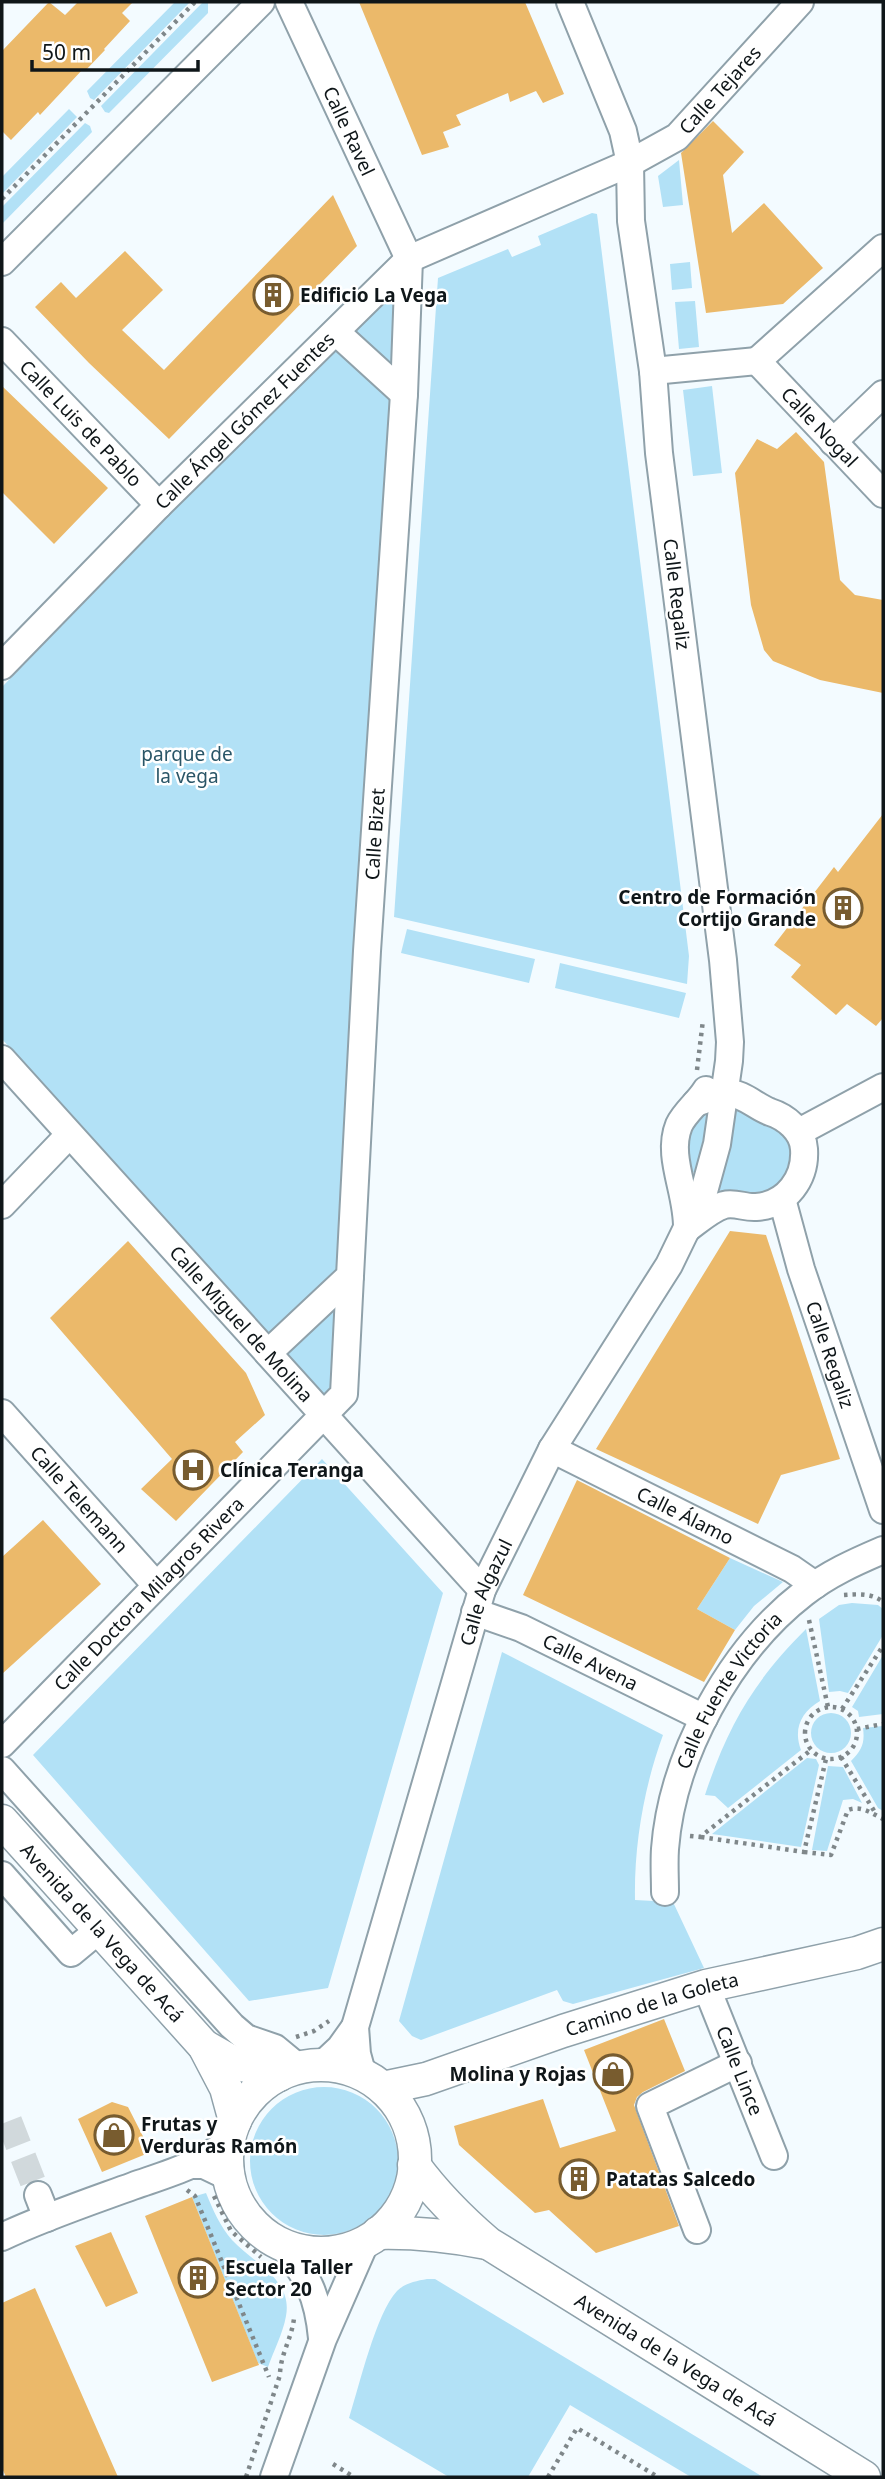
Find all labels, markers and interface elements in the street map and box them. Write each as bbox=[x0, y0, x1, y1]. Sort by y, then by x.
scale bar bbox=[32, 28, 198, 72]
text: 50 m bbox=[42, 38, 91, 66]
street label: Calle Tejares bbox=[673, 40, 767, 140]
street label: Calle Ravel bbox=[317, 82, 381, 180]
building icon: Edificio La Vega bbox=[252, 274, 294, 316]
place label: Edificio La Vega bbox=[300, 282, 447, 308]
street label: Calle Ángel Gómez Fuentes bbox=[149, 326, 340, 515]
street label: Calle Luis de Pablo bbox=[14, 354, 148, 492]
street label: Calle Nogal bbox=[775, 381, 864, 473]
street label: Calle Regaliz bbox=[657, 537, 697, 651]
park label: parque de la vega bbox=[141, 741, 233, 789]
street label: Calle Bizet bbox=[359, 787, 391, 881]
place label: Centro de Formación Cortijo Grande bbox=[618, 884, 816, 932]
building icon: Centro de Formación Cortijo Grande bbox=[822, 887, 864, 929]
street label: Calle Miguel de Molina bbox=[164, 1240, 319, 1408]
street label: Calle Regaliz bbox=[800, 1298, 860, 1412]
street label: Calle Telemann bbox=[24, 1440, 134, 1559]
hospital icon: Clínica Teranga bbox=[172, 1449, 214, 1491]
place label: Clínica Teranga bbox=[220, 1457, 364, 1483]
street label: Calle Álamo bbox=[632, 1480, 738, 1551]
street label: Calle Doctora Milagros Rivera bbox=[48, 1491, 250, 1697]
street label: Calle Algazul bbox=[453, 1534, 518, 1649]
street label: Calle Fuente Victoria bbox=[670, 1606, 788, 1773]
street label: Calle Avena bbox=[538, 1628, 642, 1697]
street label: Avenida de la Vega de Acá bbox=[15, 1837, 190, 2028]
street label: Camino de la Goleta bbox=[562, 1966, 741, 2043]
street label: Calle Lince bbox=[710, 2022, 769, 2119]
shop icon: Molina y Rojas bbox=[592, 2053, 634, 2095]
place label: Molina y Rojas bbox=[449, 2061, 586, 2087]
place label: Frutas y Verduras Ramón bbox=[141, 2111, 297, 2159]
shop icon: Frutas y Verduras Ramón bbox=[93, 2114, 135, 2156]
building icon: Patatas Salcedo bbox=[558, 2158, 600, 2200]
place label: Patatas Salcedo bbox=[606, 2166, 755, 2192]
place label: Escuela Taller Sector 20 bbox=[225, 2254, 353, 2302]
building icon: Escuela Taller Sector 20 bbox=[177, 2257, 219, 2299]
street label: Avenida de la Vega de Acá bbox=[570, 2287, 782, 2432]

